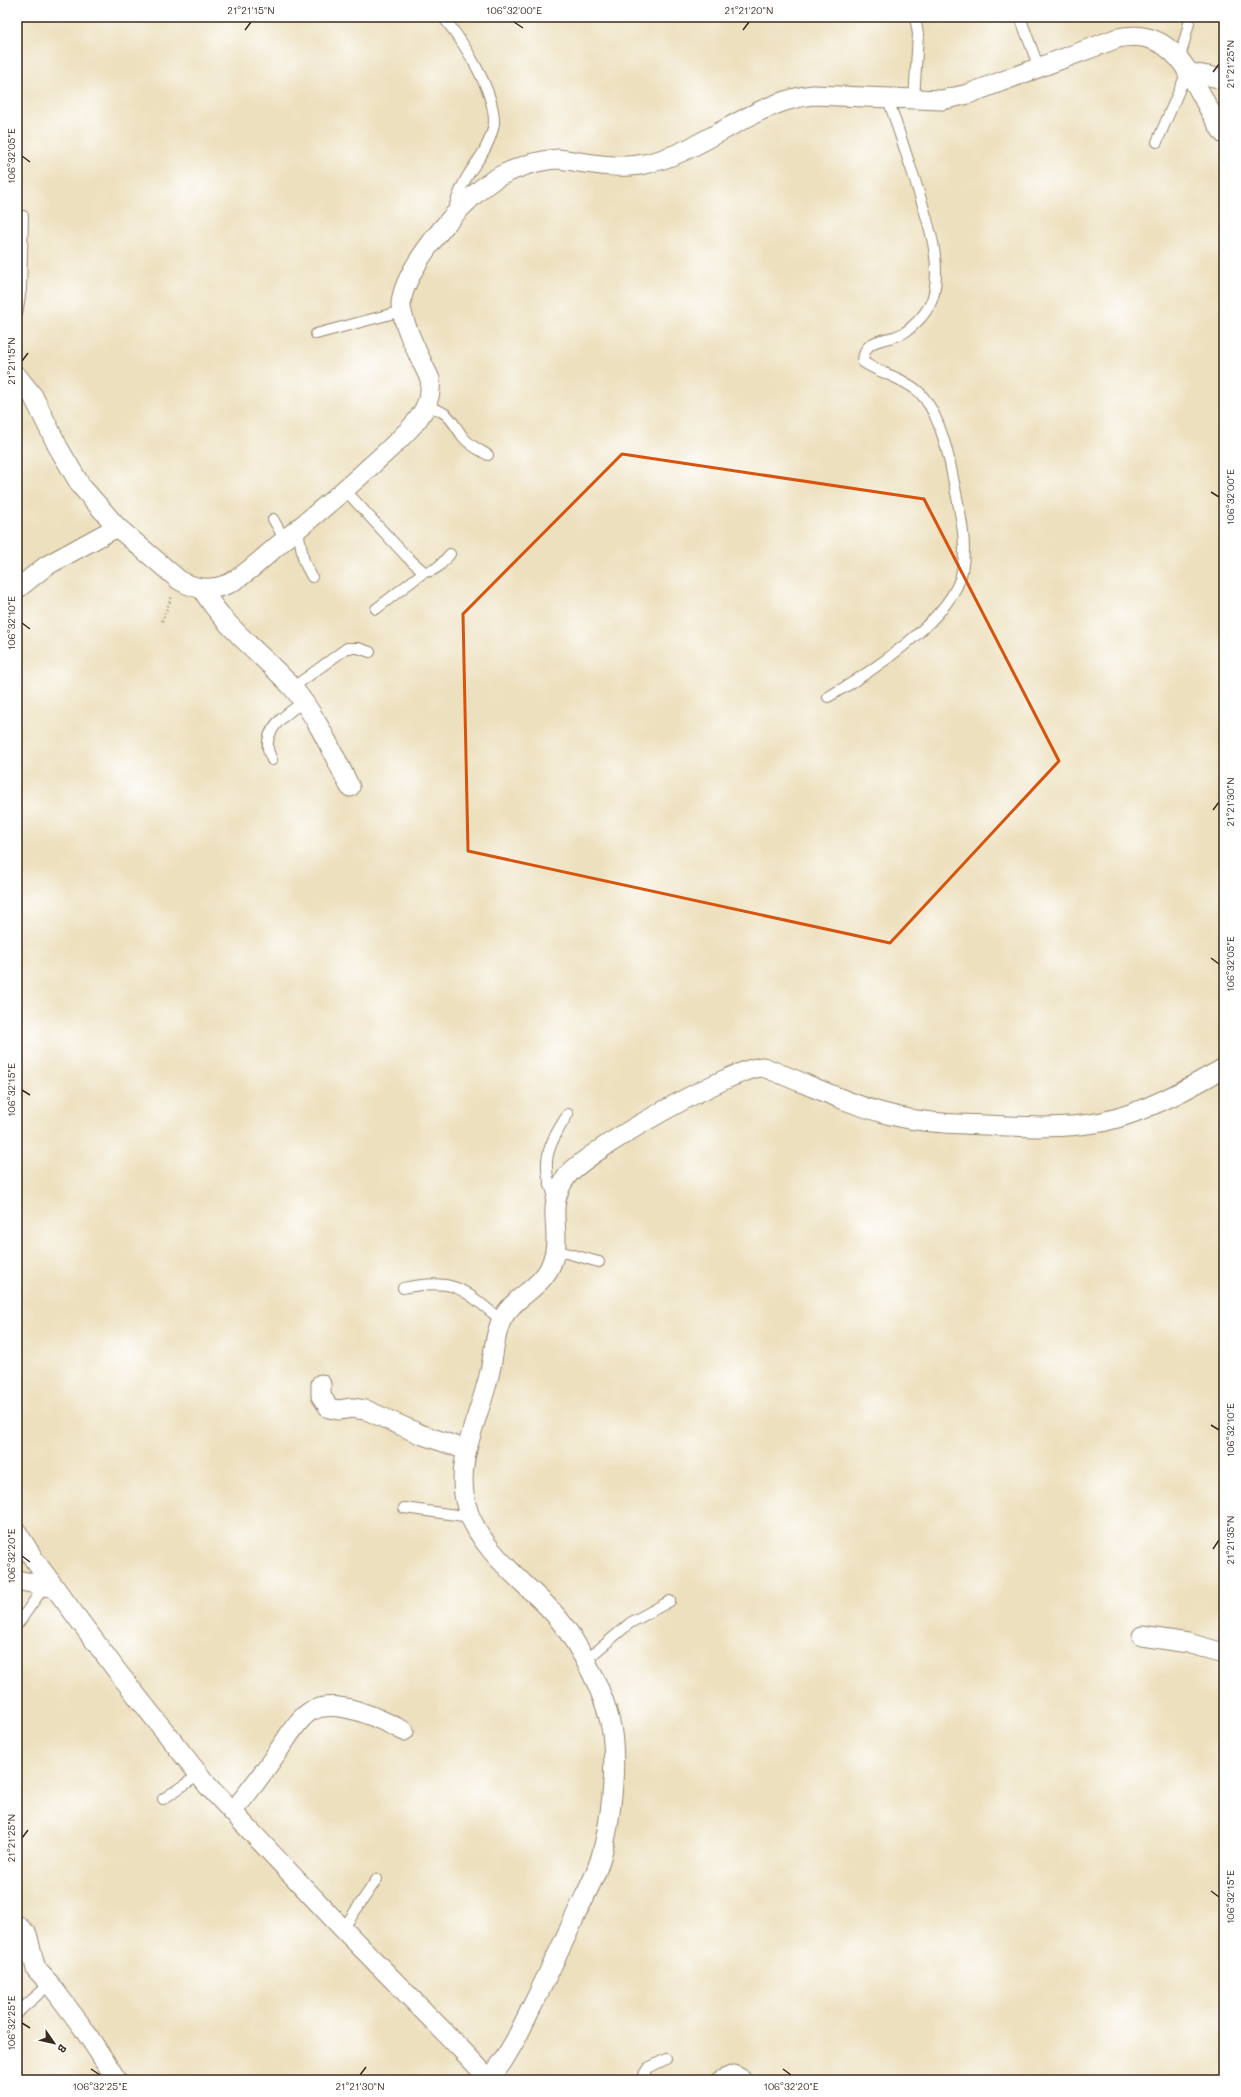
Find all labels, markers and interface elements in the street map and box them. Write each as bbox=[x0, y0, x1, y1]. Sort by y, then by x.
text: 21°21'15"N bbox=[227, 3, 275, 17]
text: 106°32'00"E bbox=[486, 3, 542, 17]
text: 21°21'20"N bbox=[725, 3, 773, 17]
text: 21°21'25"N bbox=[1223, 40, 1237, 88]
text: 106°32'05"E bbox=[4, 128, 18, 184]
text: 21°21'15"N bbox=[4, 337, 18, 385]
text: 106°32'00"E bbox=[1223, 469, 1237, 525]
text: 106°32'10"E bbox=[4, 596, 18, 650]
text: 21°21'30"N bbox=[1223, 777, 1237, 827]
text: 106°32'05"E bbox=[1223, 936, 1237, 992]
text: 106°32'15"E bbox=[4, 1063, 18, 1117]
text: 106°32'10"E bbox=[1223, 1403, 1237, 1457]
text: 21°21'35"N bbox=[1223, 1516, 1237, 1564]
text: 106°32'20"E bbox=[4, 1528, 18, 1584]
text: 21°21'25"N bbox=[4, 1814, 18, 1862]
text: 106°32'15"E bbox=[1223, 1870, 1237, 1924]
text: 106°32'25"E bbox=[4, 1995, 18, 2050]
north arrow bbox=[34, 2023, 74, 2063]
text: B bbox=[54, 2042, 71, 2056]
text: 106°32'25"E bbox=[73, 2079, 128, 2093]
text: 21°21'30"N bbox=[335, 2079, 385, 2093]
text: 106°32'20"E bbox=[763, 2079, 819, 2093]

